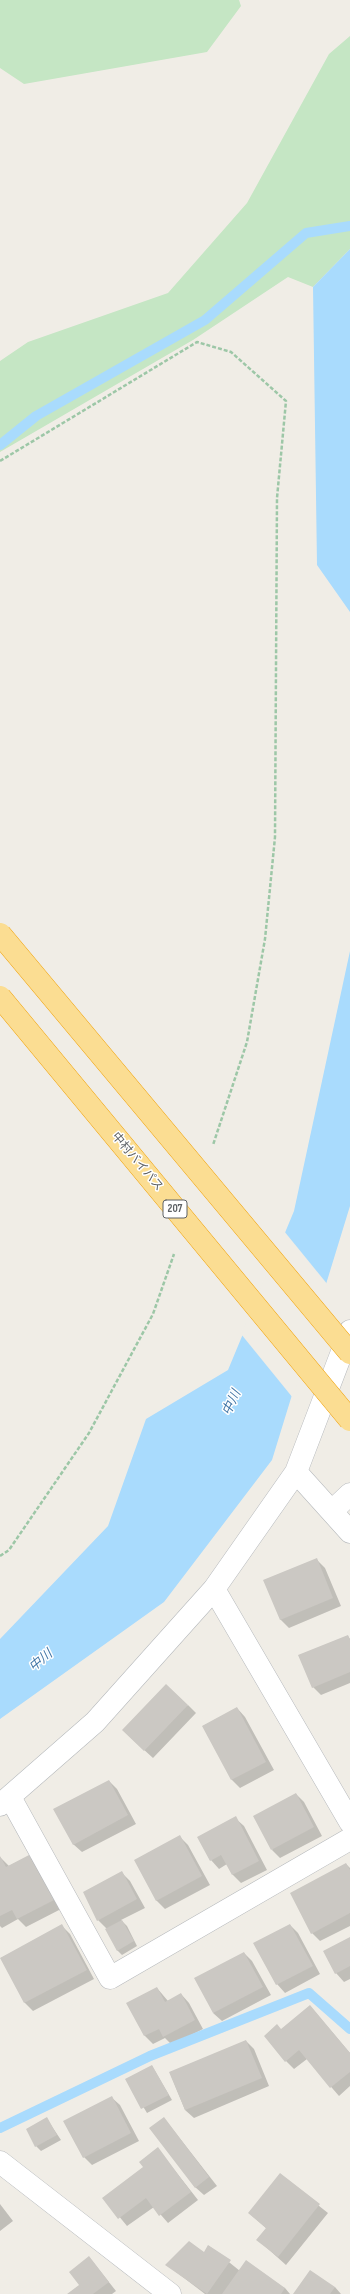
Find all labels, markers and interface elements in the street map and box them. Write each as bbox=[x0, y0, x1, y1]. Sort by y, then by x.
street label: 中村バイパス bbox=[108, 1130, 166, 1194]
road number: 207 bbox=[163, 1200, 187, 1218]
water label: 中川 bbox=[219, 1388, 245, 1418]
water label: 中川 bbox=[26, 1647, 56, 1675]

